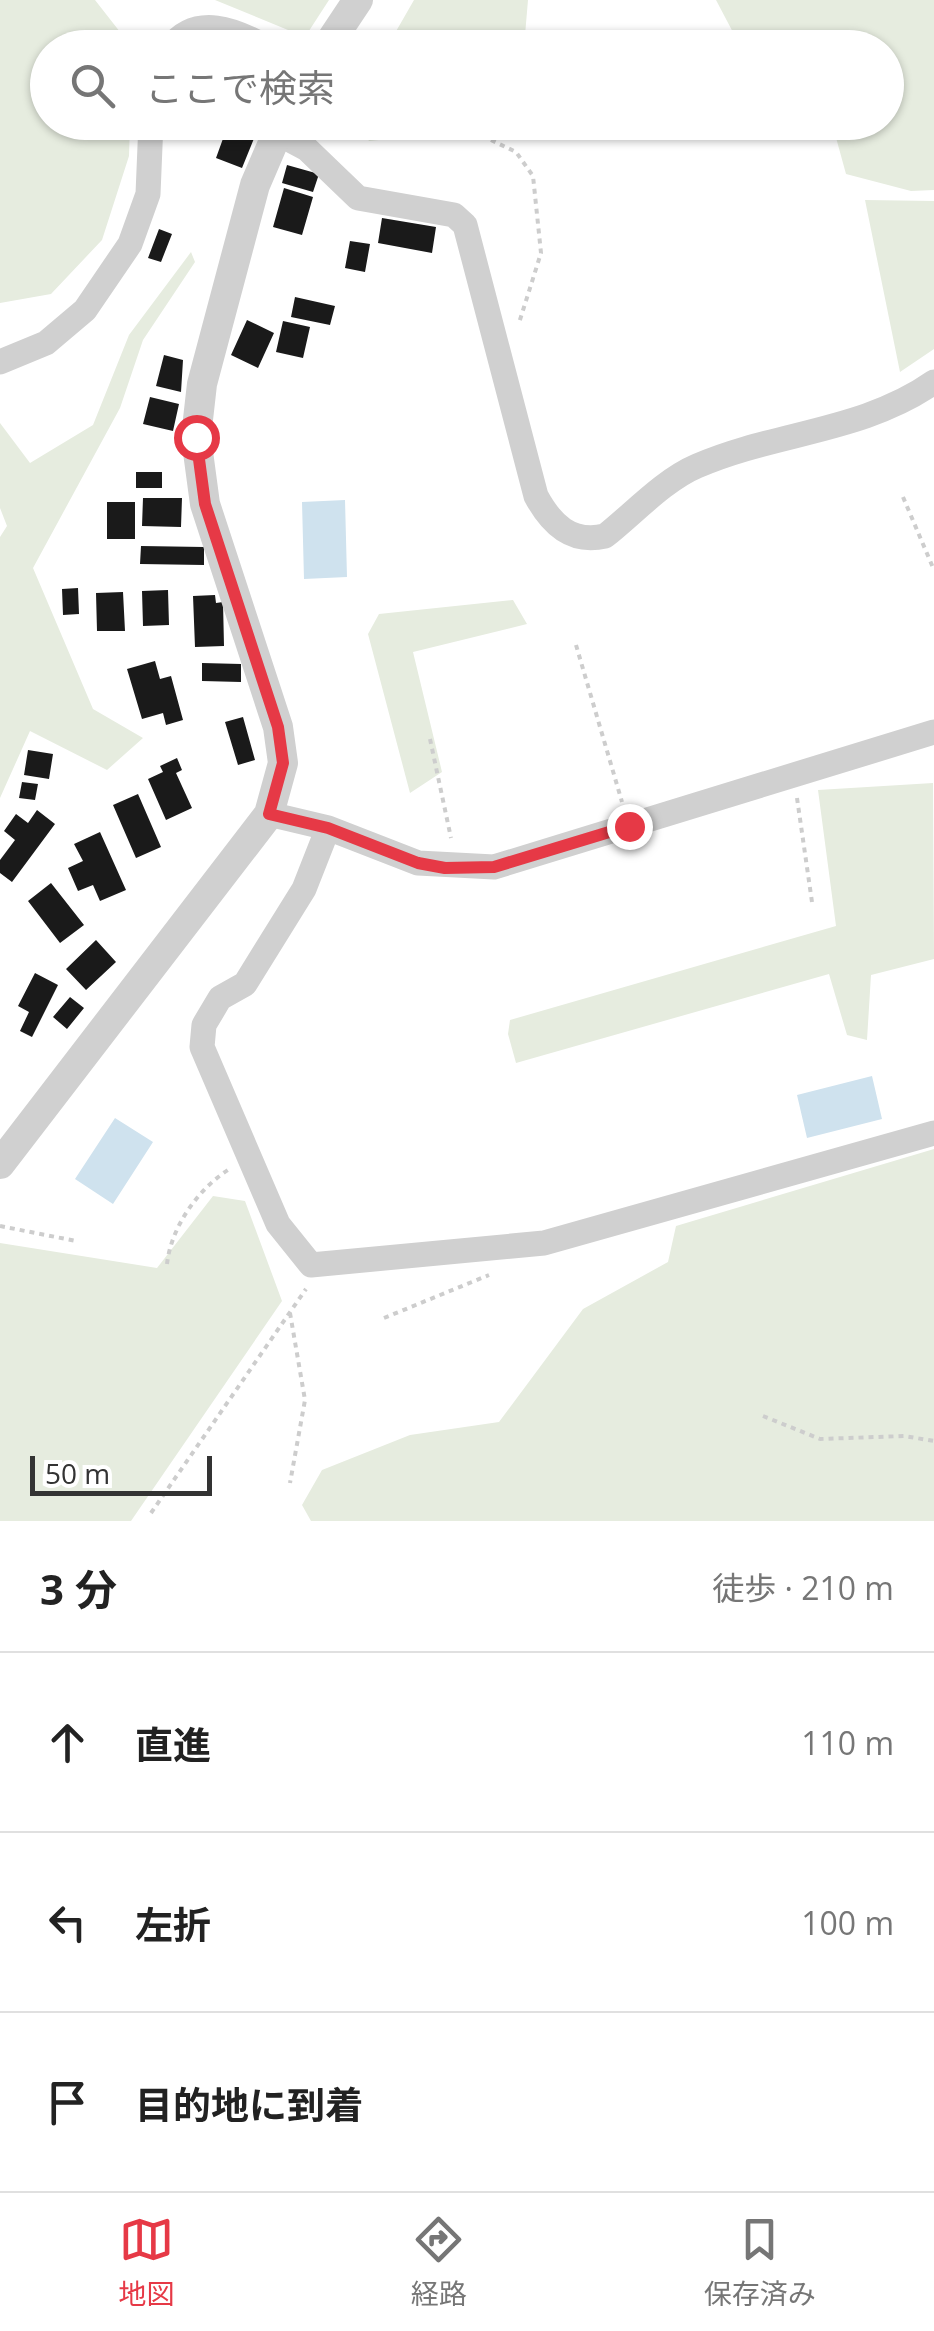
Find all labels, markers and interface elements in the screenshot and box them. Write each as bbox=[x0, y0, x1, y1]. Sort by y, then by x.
search box bbox=[30, 30, 904, 140]
icon: search bbox=[65, 58, 120, 113]
text: ここで検索 bbox=[145, 61, 335, 113]
route start bbox=[174, 415, 220, 461]
route end bbox=[607, 804, 653, 850]
scale bar bbox=[30, 1451, 212, 1496]
text: 50 m bbox=[45, 1454, 110, 1492]
text: 3 分 bbox=[40, 1560, 117, 1617]
text: 徒歩 · 210 m bbox=[712, 1566, 894, 1609]
icon: ahead bbox=[40, 1715, 95, 1770]
text: 直進 bbox=[135, 1718, 211, 1770]
text: 110 m bbox=[801, 1721, 894, 1764]
icon: left bbox=[40, 1895, 95, 1950]
text: 左折 bbox=[135, 1898, 211, 1950]
text: 100 m bbox=[801, 1901, 894, 1944]
icon: arrive bbox=[40, 2075, 95, 2130]
text: 目的地に到着 bbox=[135, 2078, 363, 2130]
tab: 地図 bbox=[118, 2212, 174, 2312]
tab: 経路 bbox=[411, 2212, 467, 2312]
tab: 保存済み bbox=[704, 2212, 816, 2312]

